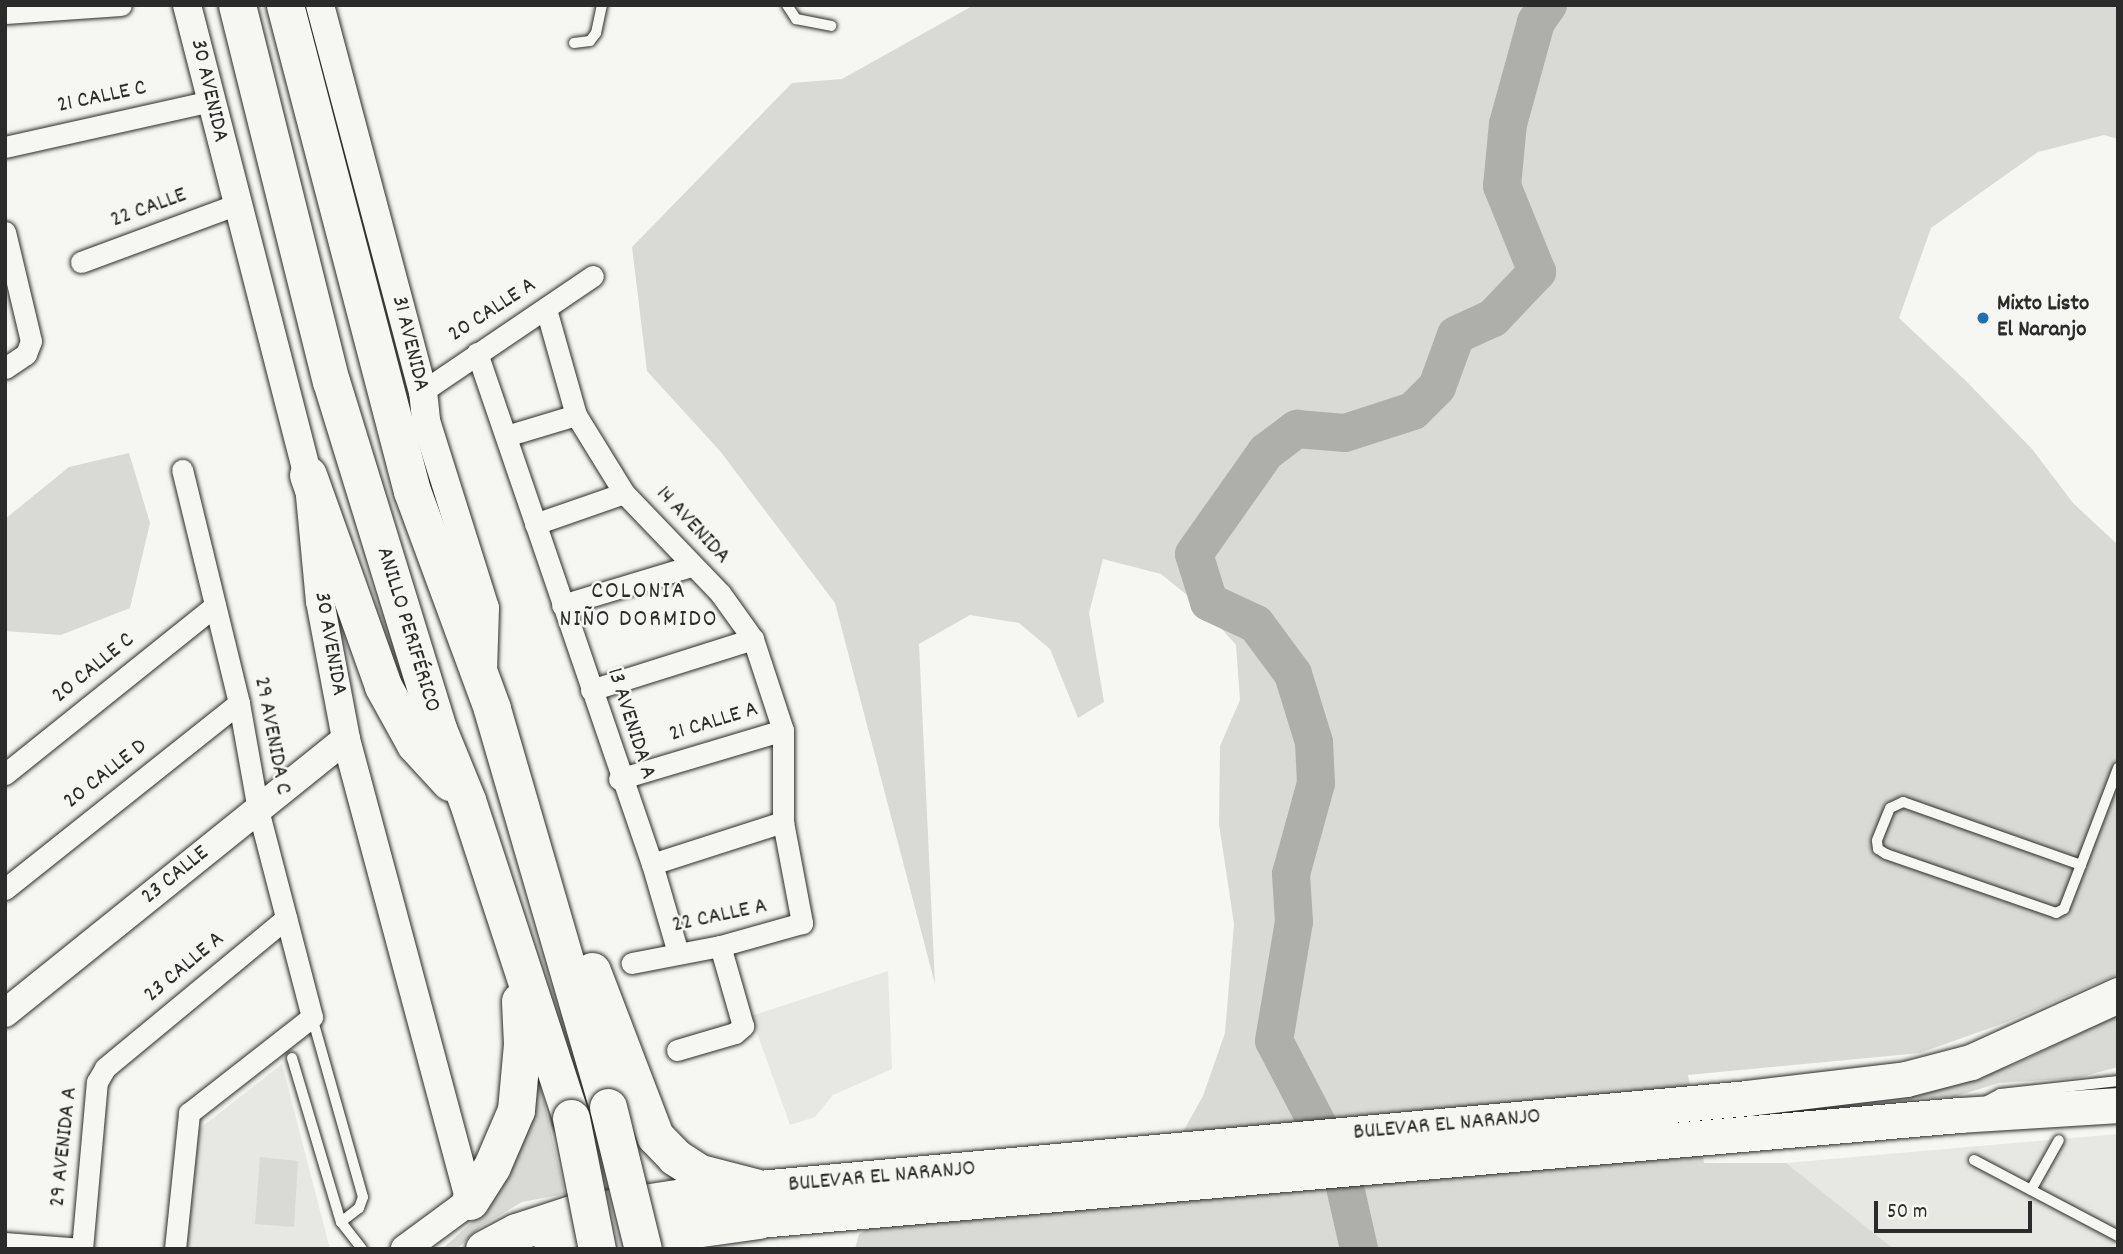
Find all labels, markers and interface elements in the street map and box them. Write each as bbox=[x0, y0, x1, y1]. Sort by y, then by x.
street label: 30 AVENIDA bbox=[183, 37, 233, 145]
street label: 21 CALLE C bbox=[55, 75, 149, 121]
street label: 22 CALLE bbox=[107, 183, 191, 235]
street label: 20 CALLE A bbox=[444, 273, 542, 349]
place label: Mixto Listo El Naranjo bbox=[1997, 291, 2089, 345]
street label: 31 AVENIDA bbox=[384, 293, 434, 395]
marker: Mixto Listo El Naranjo bbox=[1975, 310, 1991, 326]
street label: 14 AVENIDA bbox=[649, 481, 735, 571]
street label: ANILLO PERIFÉRICO bbox=[369, 544, 445, 716]
district label: COLONIA NIÑO DORMIDO bbox=[561, 579, 717, 635]
street label: 30 AVENIDA bbox=[306, 590, 352, 698]
street label: 20 CALLE C bbox=[47, 628, 141, 710]
street label: 13 AVENIDA A bbox=[599, 665, 661, 783]
street label: 29 AVENIDA C bbox=[246, 675, 296, 797]
street label: 21 CALLE A bbox=[666, 696, 762, 750]
street label: 20 CALLE D bbox=[59, 734, 153, 816]
street label: 23 CALLE bbox=[137, 841, 215, 911]
street label: 22 CALLE A bbox=[670, 893, 770, 941]
street label: 23 CALLE A bbox=[139, 926, 231, 1010]
street label: 29 AVENIDA A bbox=[45, 1086, 85, 1208]
street label: BULEVAR EL NARANJO bbox=[1352, 1104, 1542, 1148]
street label: BULEVAR EL NARANJO bbox=[787, 1156, 977, 1200]
scale bar bbox=[1878, 1188, 2036, 1232]
text: 50 m bbox=[1887, 1198, 1927, 1228]

